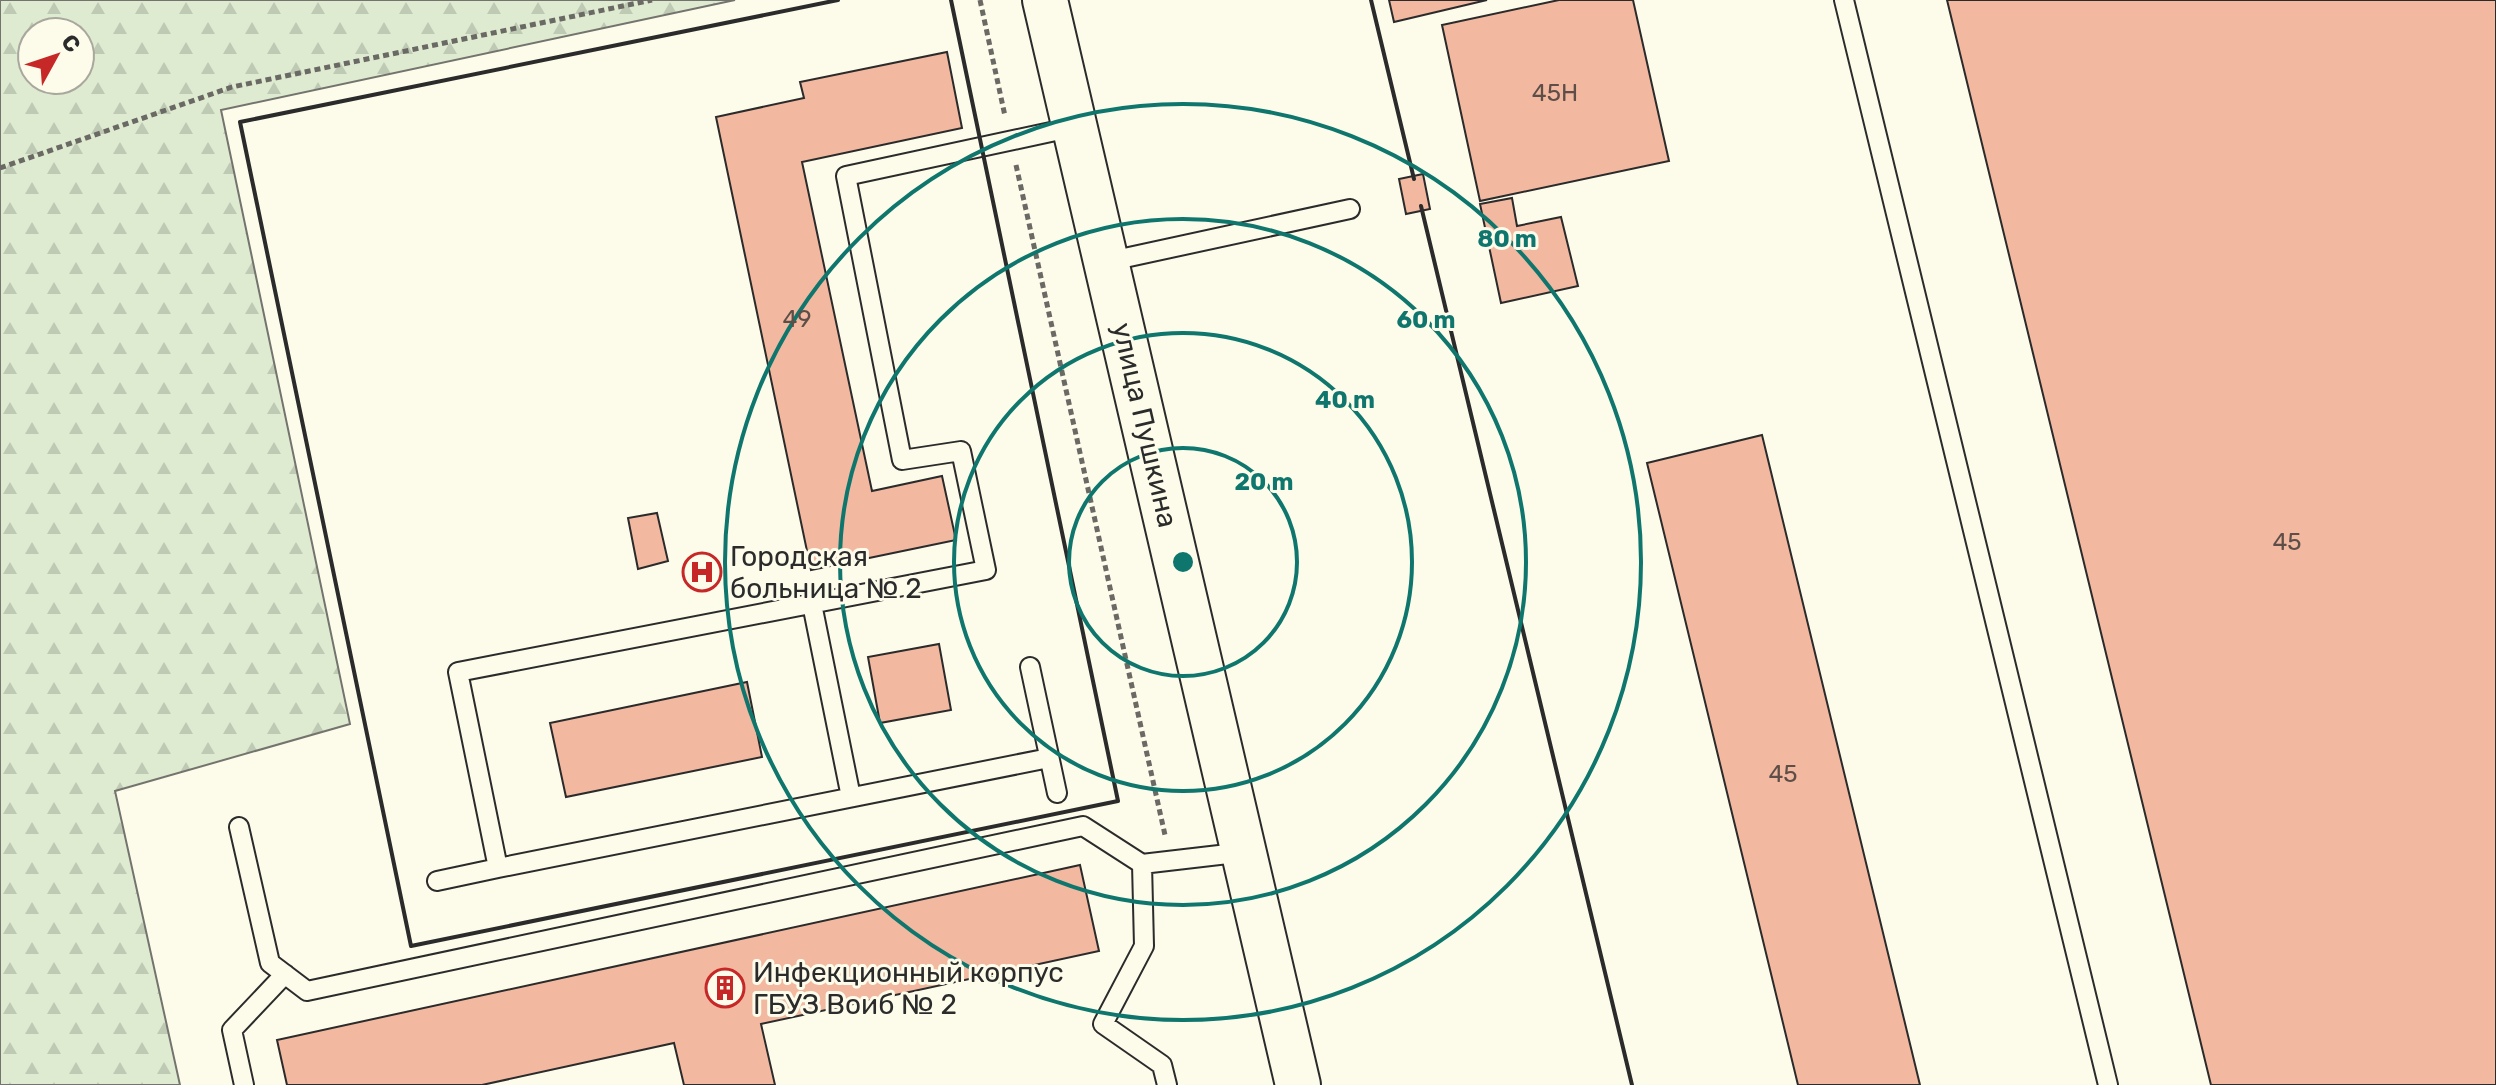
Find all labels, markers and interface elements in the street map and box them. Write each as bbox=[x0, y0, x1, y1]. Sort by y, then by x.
north arrow bbox=[16, 16, 96, 96]
text: С bbox=[56, 29, 86, 58]
house number: 45Н bbox=[1532, 79, 1578, 107]
text: 80 m bbox=[1477, 225, 1537, 253]
house number: 49 bbox=[783, 305, 811, 333]
text: 60 m bbox=[1396, 306, 1456, 334]
street label: улица Пушкина bbox=[1105, 319, 1185, 531]
text: 40 m bbox=[1315, 386, 1375, 414]
text: 20 m bbox=[1234, 468, 1294, 496]
house number: 45 bbox=[2272, 528, 2302, 556]
place label: Городская больница № 2 bbox=[730, 540, 922, 605]
centre of rings bbox=[1169, 548, 1197, 576]
hospital icon: Городская больница № 2 bbox=[681, 551, 723, 593]
house number: 45 bbox=[1768, 760, 1798, 788]
place label: Инфекционный корпус ГБУЗ Воиб № 2 bbox=[753, 956, 1064, 1021]
building icon: Инфекционный корпус ГБУЗ Воиб № 2 bbox=[704, 967, 746, 1009]

